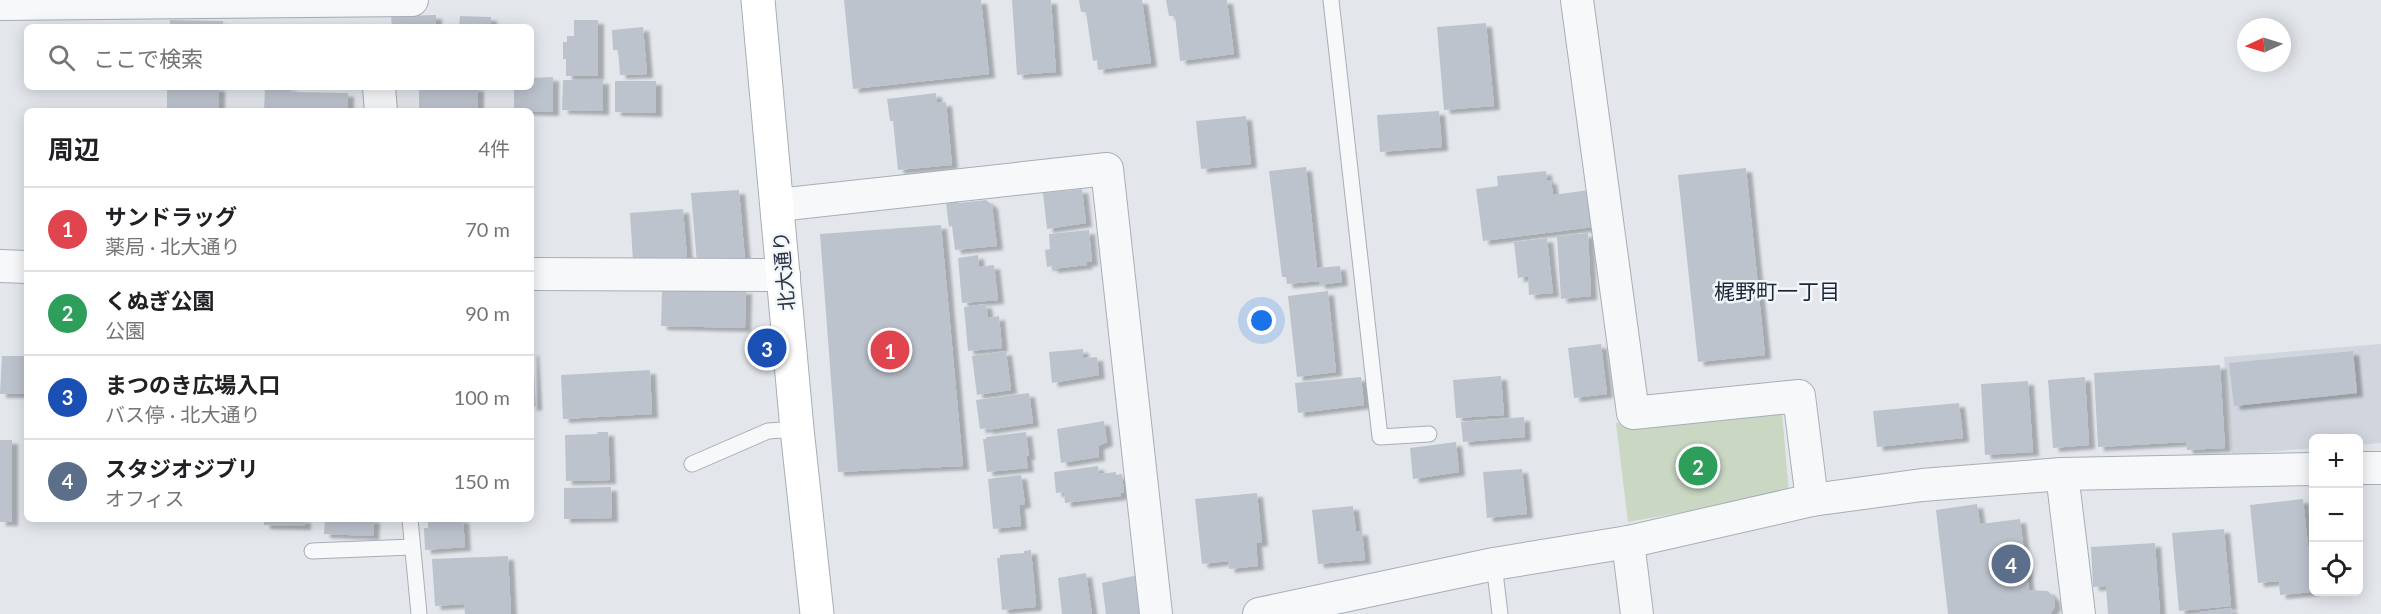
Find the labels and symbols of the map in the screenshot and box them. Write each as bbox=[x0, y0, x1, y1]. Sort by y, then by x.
north arrow bbox=[2237, 18, 2291, 72]
street label: 北大通り bbox=[768, 230, 798, 312]
district label: 梶野町一丁目 bbox=[1714, 278, 1840, 303]
your location bbox=[1247, 306, 1276, 335]
pin: 3 bbox=[748, 326, 786, 370]
pin: 1 bbox=[870, 328, 910, 372]
pin: 2 bbox=[1678, 444, 1718, 488]
pin: 4 bbox=[1992, 542, 2030, 586]

